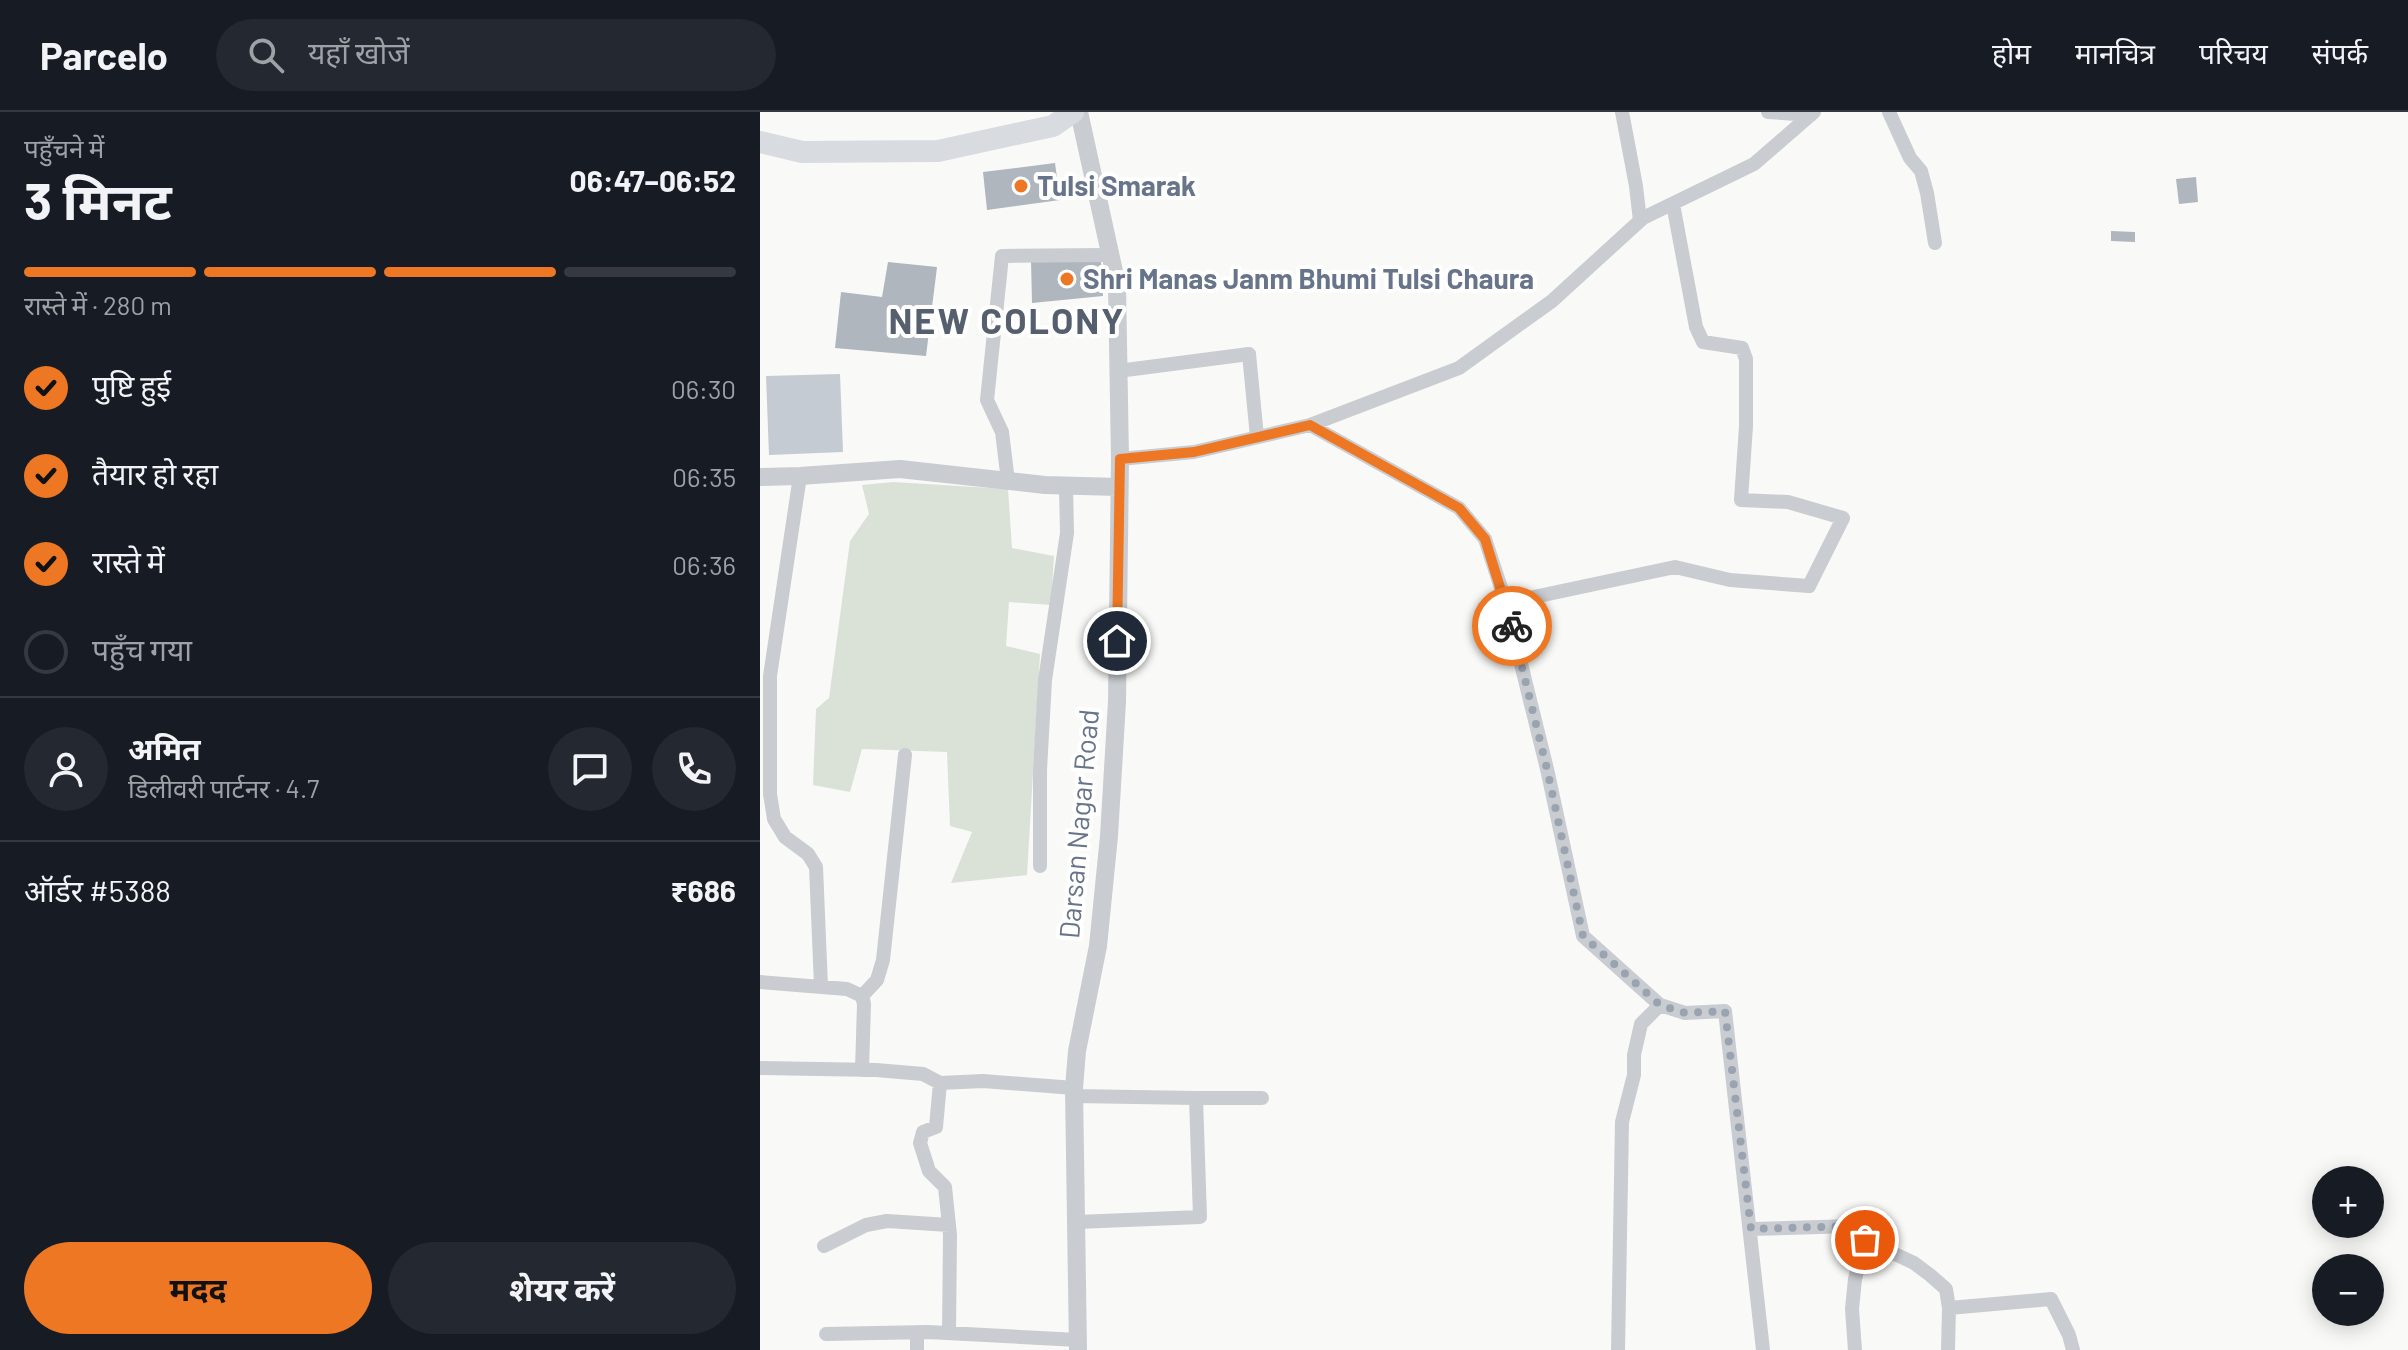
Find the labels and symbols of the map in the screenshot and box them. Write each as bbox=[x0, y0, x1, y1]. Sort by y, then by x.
place label: Tulsi Smarak bbox=[1037, 168, 1196, 202]
marker: Tulsi Smarak bbox=[1012, 177, 1030, 195]
place label: Shri Manas Janm Bhumi Tulsi Chaura bbox=[1083, 261, 1534, 295]
marker: Shri Manas Janm Bhumi Tulsi Chaura bbox=[1058, 270, 1076, 288]
district label: NEW COLONY bbox=[889, 298, 1125, 341]
courier bbox=[1472, 586, 1552, 666]
pin bbox=[1083, 607, 1151, 675]
street label: Darsan Nagar Road bbox=[1051, 708, 1105, 940]
pin bbox=[1831, 1206, 1899, 1274]

